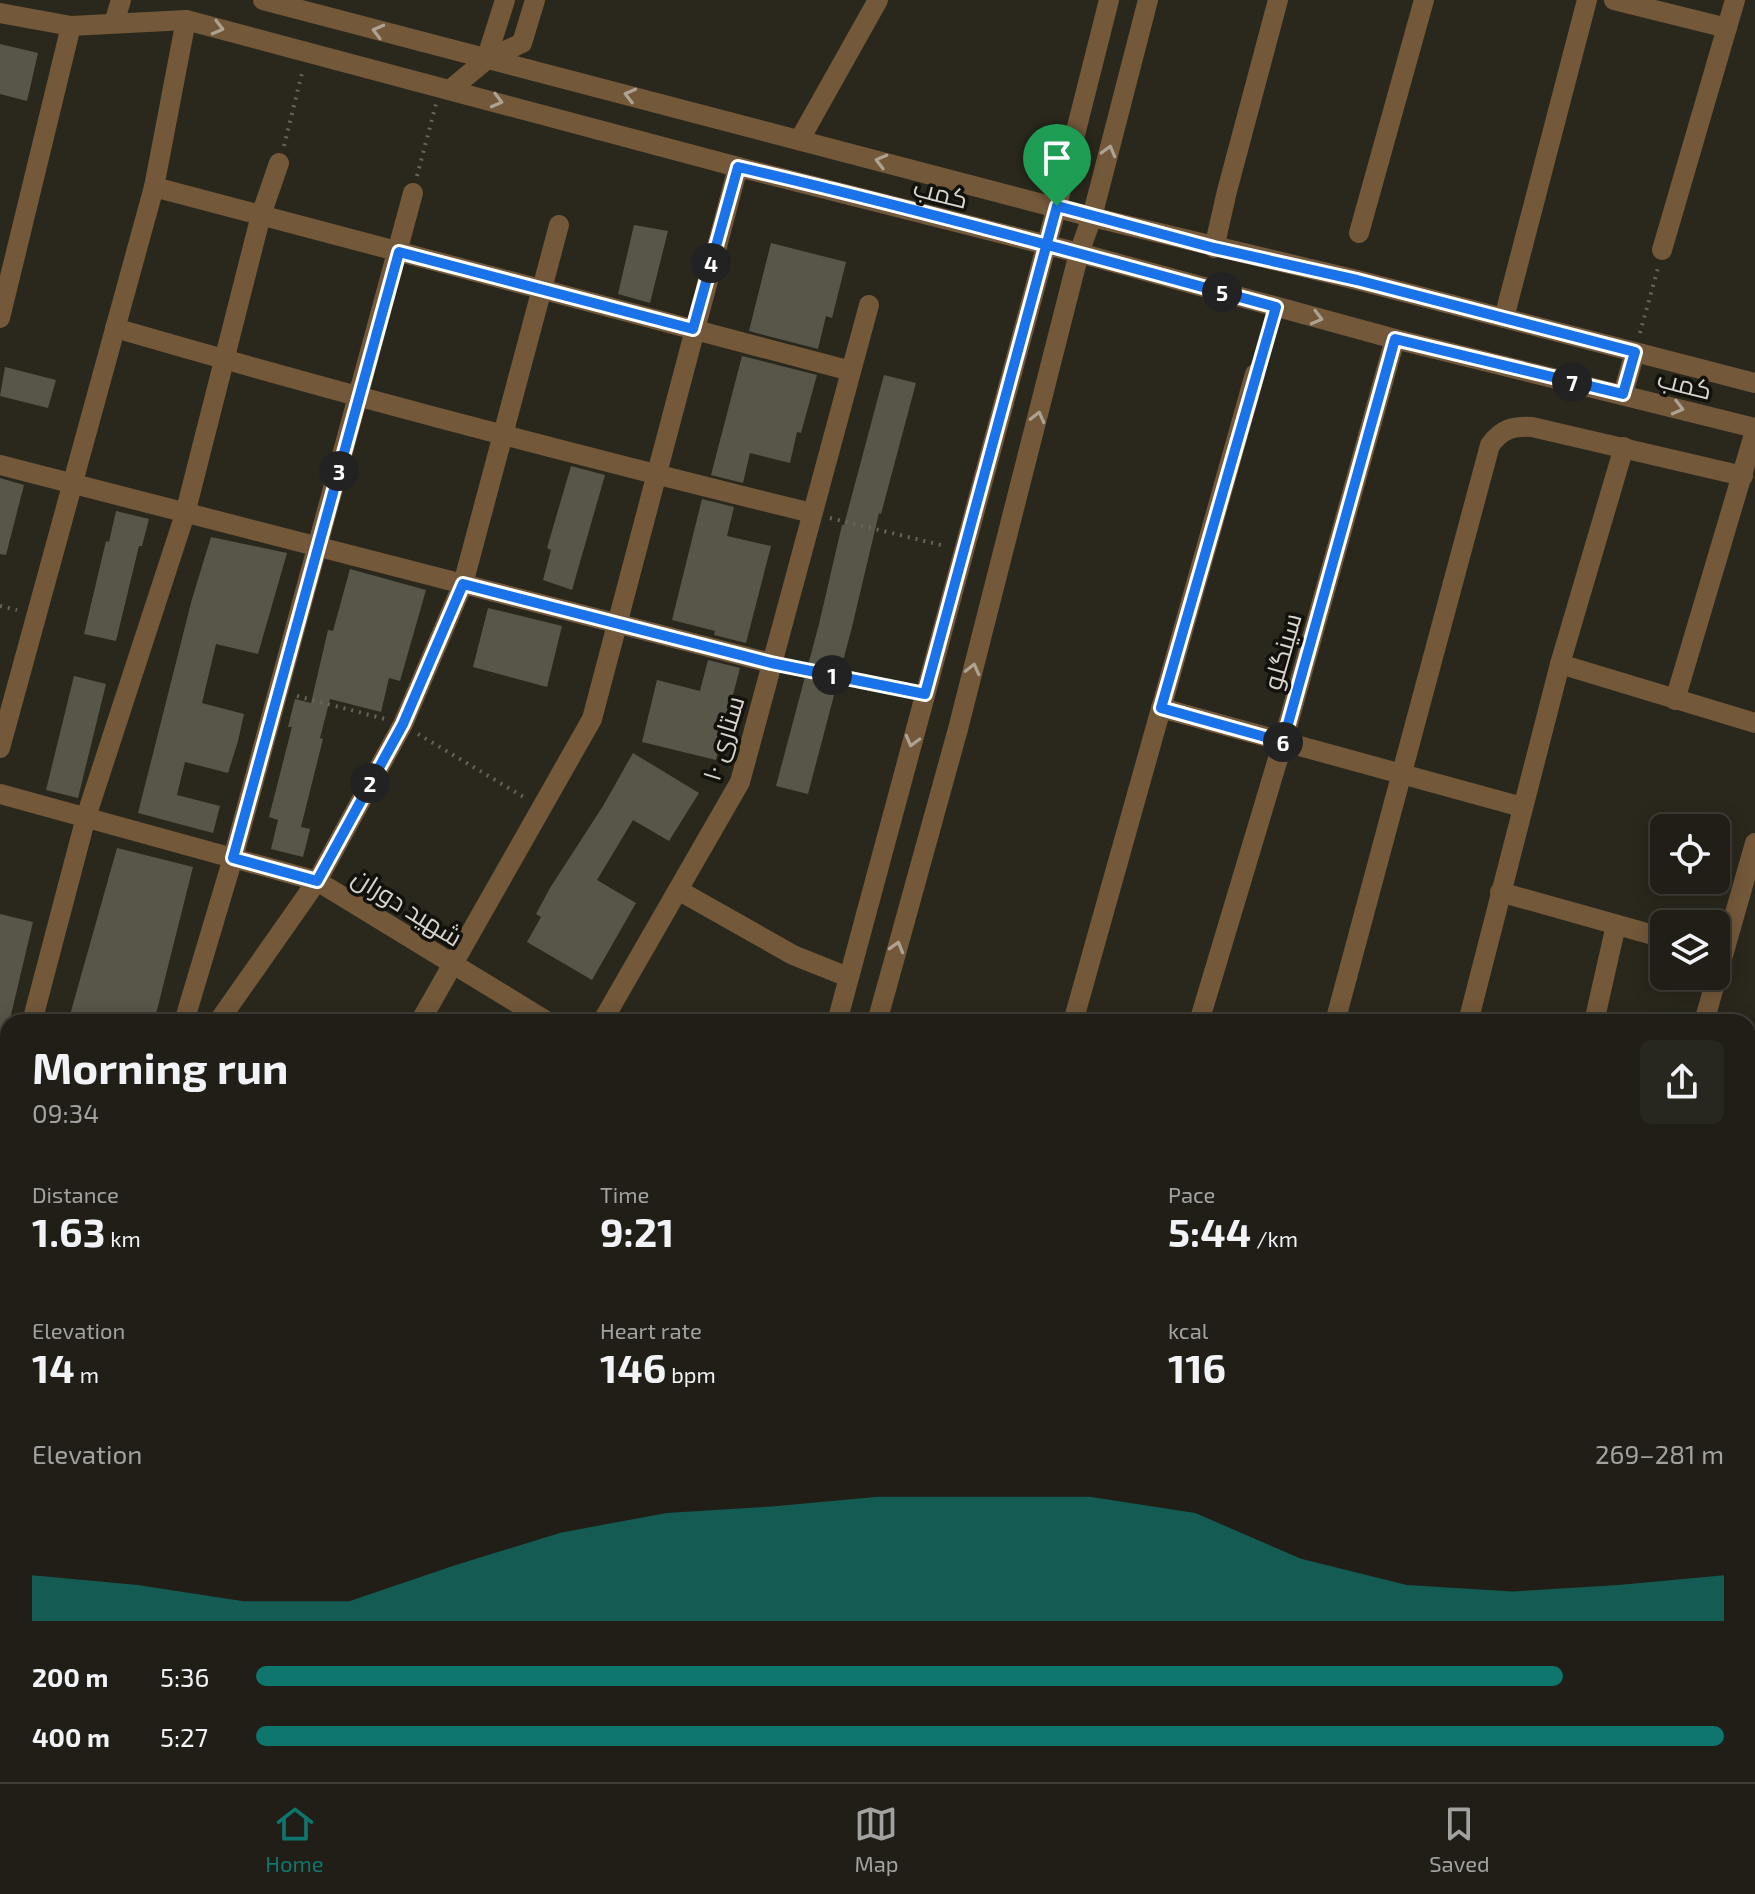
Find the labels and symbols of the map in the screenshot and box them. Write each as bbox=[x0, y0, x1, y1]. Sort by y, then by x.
one-way arrow bbox=[211, 19, 225, 36]
one-way arrow bbox=[371, 23, 385, 40]
one-way arrow bbox=[623, 87, 637, 104]
one-way arrow bbox=[489, 92, 503, 109]
pin bbox=[1023, 124, 1091, 206]
one-way arrow bbox=[1099, 145, 1116, 159]
one-way arrow bbox=[875, 153, 889, 170]
street label: کمب bbox=[911, 170, 971, 214]
pin: 4 bbox=[691, 243, 731, 283]
pin: 5 bbox=[1202, 272, 1242, 312]
one-way arrow bbox=[1309, 309, 1323, 325]
street label: کمب bbox=[1655, 361, 1715, 405]
pin: 7 bbox=[1552, 362, 1592, 402]
one-way arrow bbox=[1670, 398, 1684, 415]
one-way arrow bbox=[1028, 411, 1045, 425]
pin: 3 bbox=[319, 451, 359, 491]
street label: سینگلو bbox=[1255, 609, 1308, 693]
pin: 1 bbox=[812, 655, 852, 695]
one-way arrow bbox=[964, 663, 981, 677]
street label: ستاری ۱۰ bbox=[694, 692, 751, 785]
pin: 6 bbox=[1263, 722, 1303, 762]
one-way arrow bbox=[905, 733, 921, 747]
pin: 2 bbox=[350, 763, 390, 803]
street label: شهید دوران bbox=[346, 860, 469, 954]
one-way arrow bbox=[887, 940, 904, 954]

